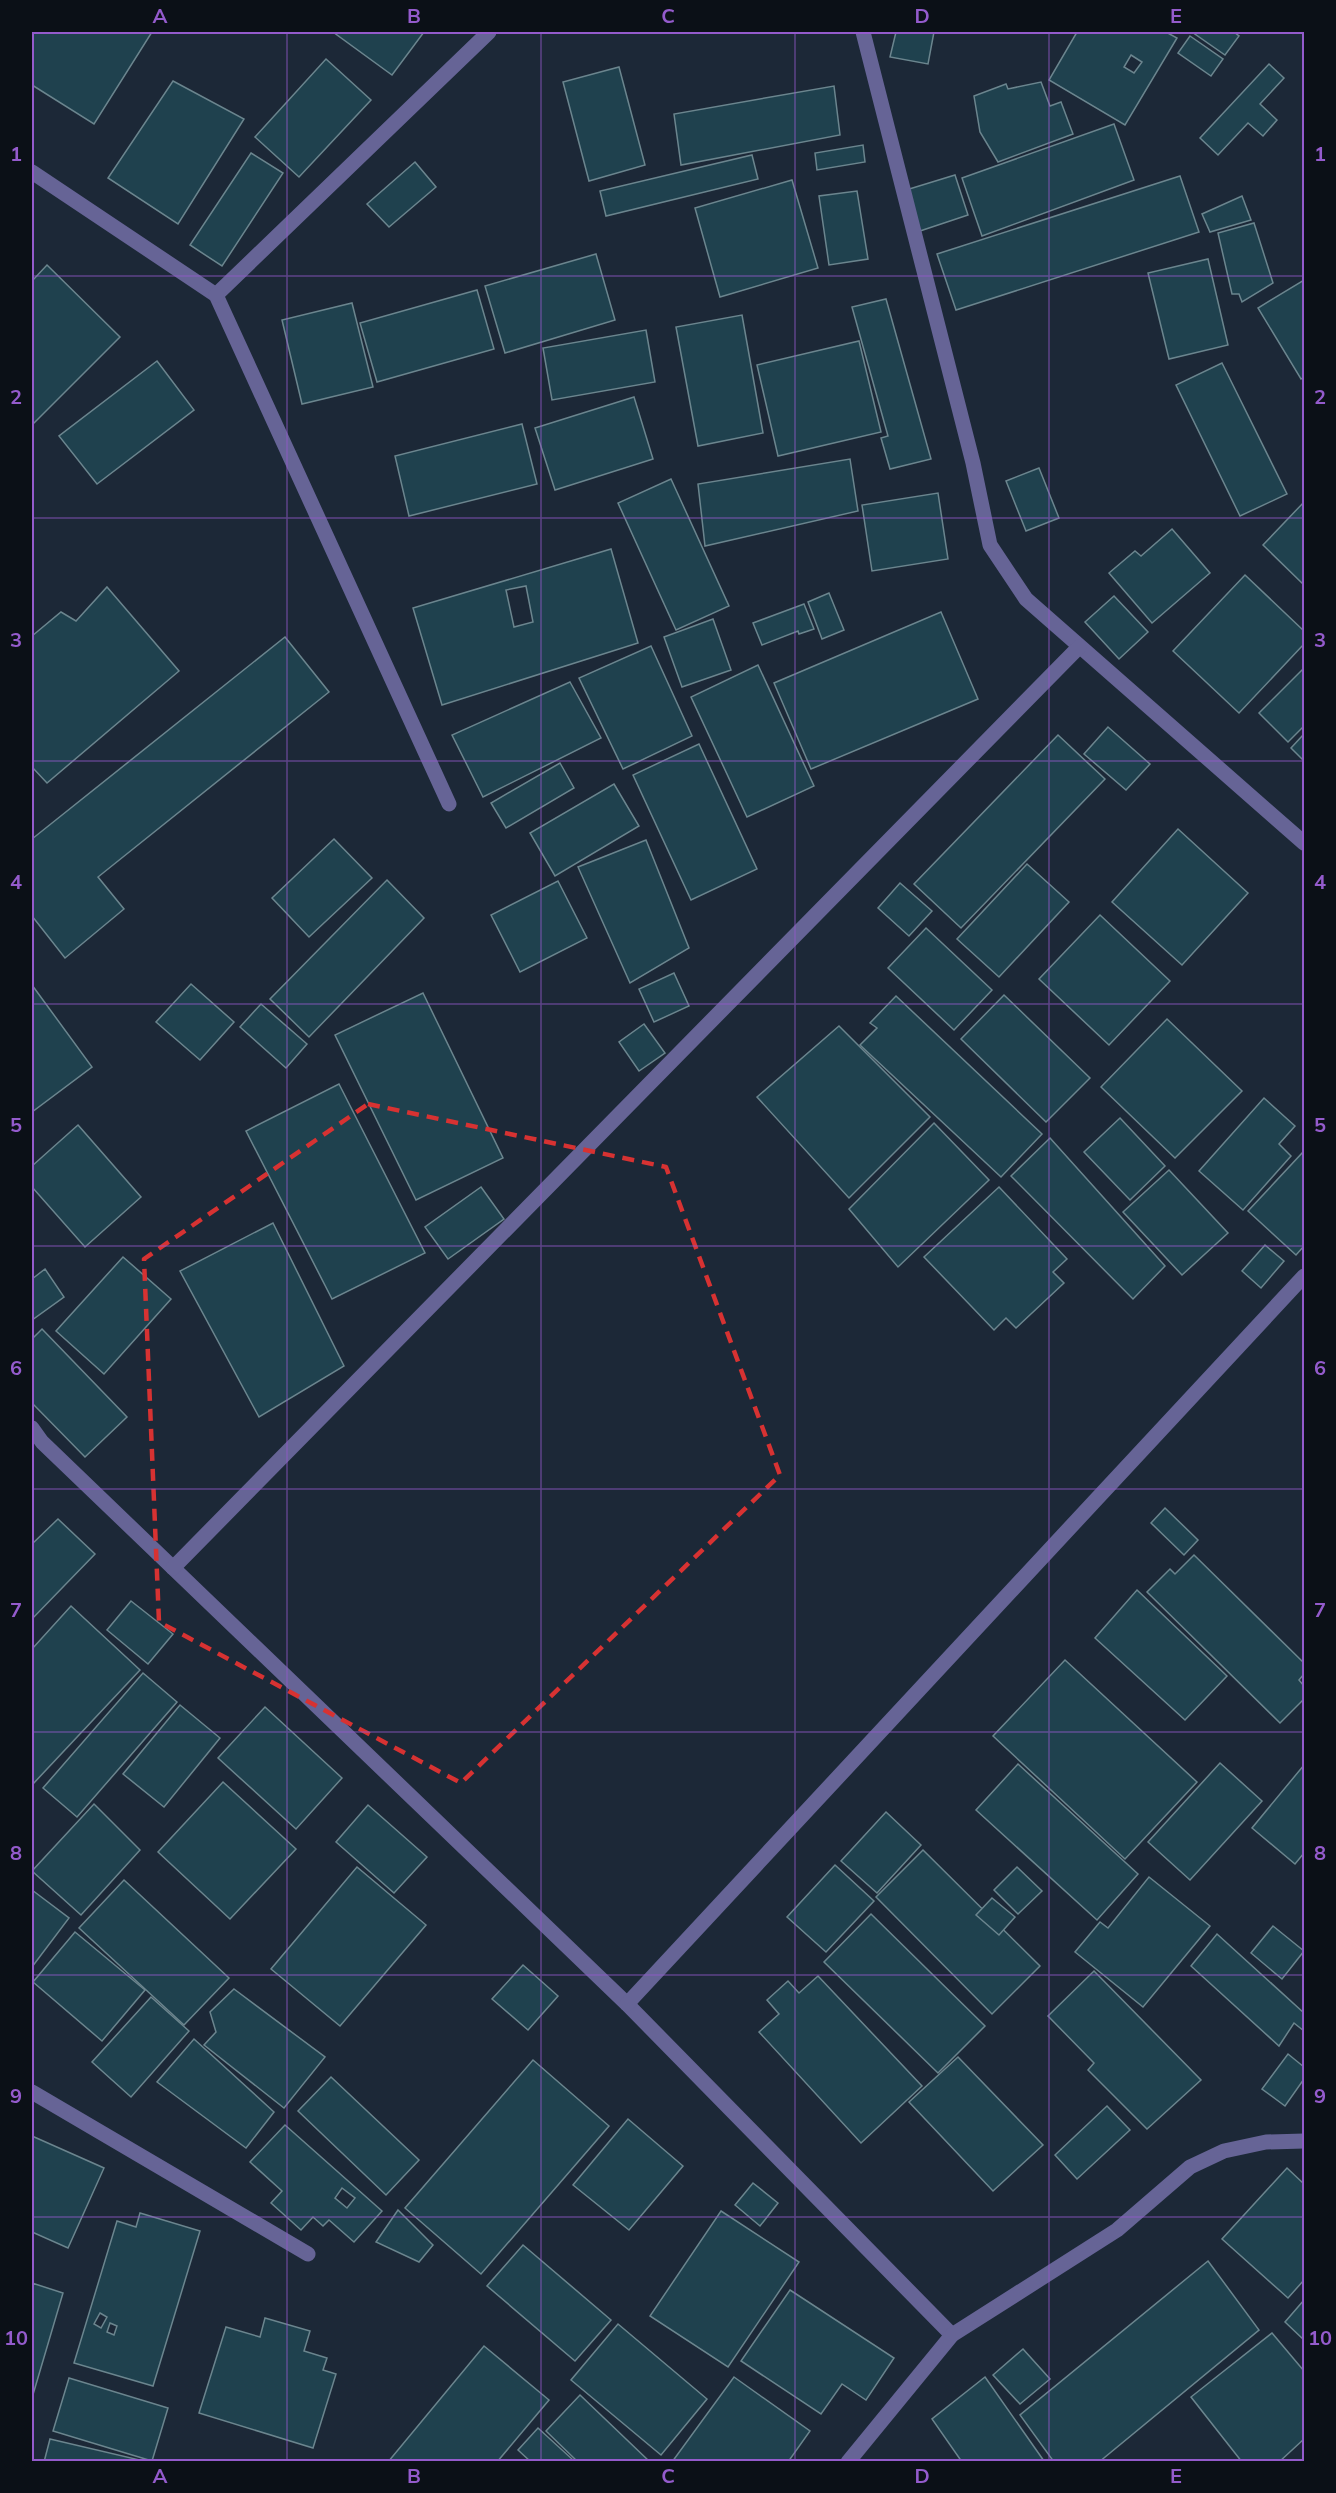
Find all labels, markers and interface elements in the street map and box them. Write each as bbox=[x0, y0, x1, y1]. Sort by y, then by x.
text: A bbox=[153, 3, 168, 28]
text: B bbox=[407, 3, 421, 28]
text: C bbox=[661, 3, 675, 28]
text: D bbox=[914, 3, 930, 28]
text: E bbox=[1170, 3, 1182, 28]
text: 1 bbox=[10, 141, 22, 166]
text: 1 bbox=[1314, 141, 1326, 166]
text: 2 bbox=[10, 384, 22, 409]
text: 2 bbox=[1314, 384, 1326, 409]
text: 3 bbox=[10, 627, 22, 652]
text: 3 bbox=[1314, 627, 1326, 652]
text: 4 bbox=[10, 869, 22, 894]
text: 4 bbox=[1314, 869, 1326, 894]
text: 5 bbox=[10, 1112, 22, 1137]
text: 5 bbox=[1314, 1112, 1326, 1137]
text: 6 bbox=[10, 1355, 22, 1380]
text: 6 bbox=[1314, 1355, 1326, 1380]
text: 7 bbox=[10, 1597, 22, 1622]
text: 7 bbox=[1314, 1597, 1326, 1622]
text: 8 bbox=[10, 1840, 22, 1865]
text: 8 bbox=[1314, 1840, 1326, 1865]
text: 9 bbox=[10, 2083, 22, 2108]
text: 9 bbox=[1314, 2083, 1326, 2108]
text: 10 bbox=[4, 2325, 28, 2350]
text: 10 bbox=[1308, 2325, 1332, 2350]
text: A bbox=[153, 2463, 168, 2488]
text: B bbox=[407, 2463, 421, 2488]
text: C bbox=[661, 2463, 675, 2488]
text: D bbox=[914, 2463, 930, 2488]
text: E bbox=[1170, 2463, 1182, 2488]

